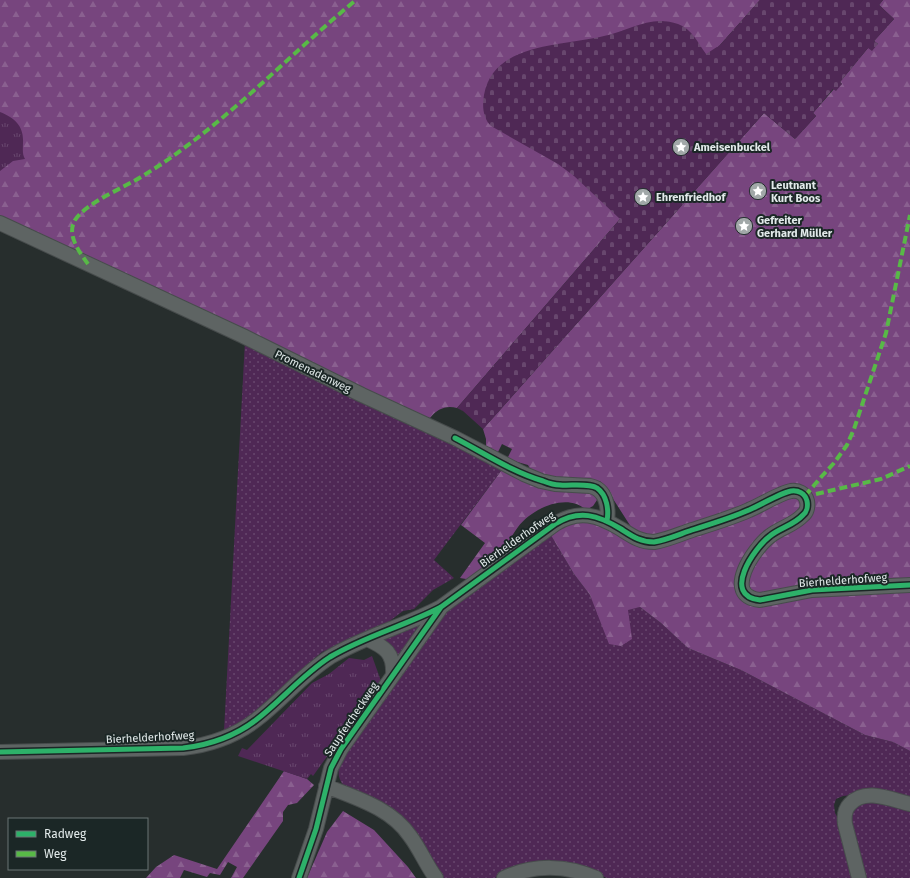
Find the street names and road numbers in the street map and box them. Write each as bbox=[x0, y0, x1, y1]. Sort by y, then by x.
street label: Promenadenweg bbox=[273, 347, 353, 396]
street label: Bierhelderhofweg bbox=[477, 509, 558, 570]
street label: Bierhelderhofweg bbox=[798, 571, 888, 590]
street label: Saupfercheckweg bbox=[322, 680, 381, 759]
street label: Bierhelderhofweg bbox=[105, 729, 195, 746]

